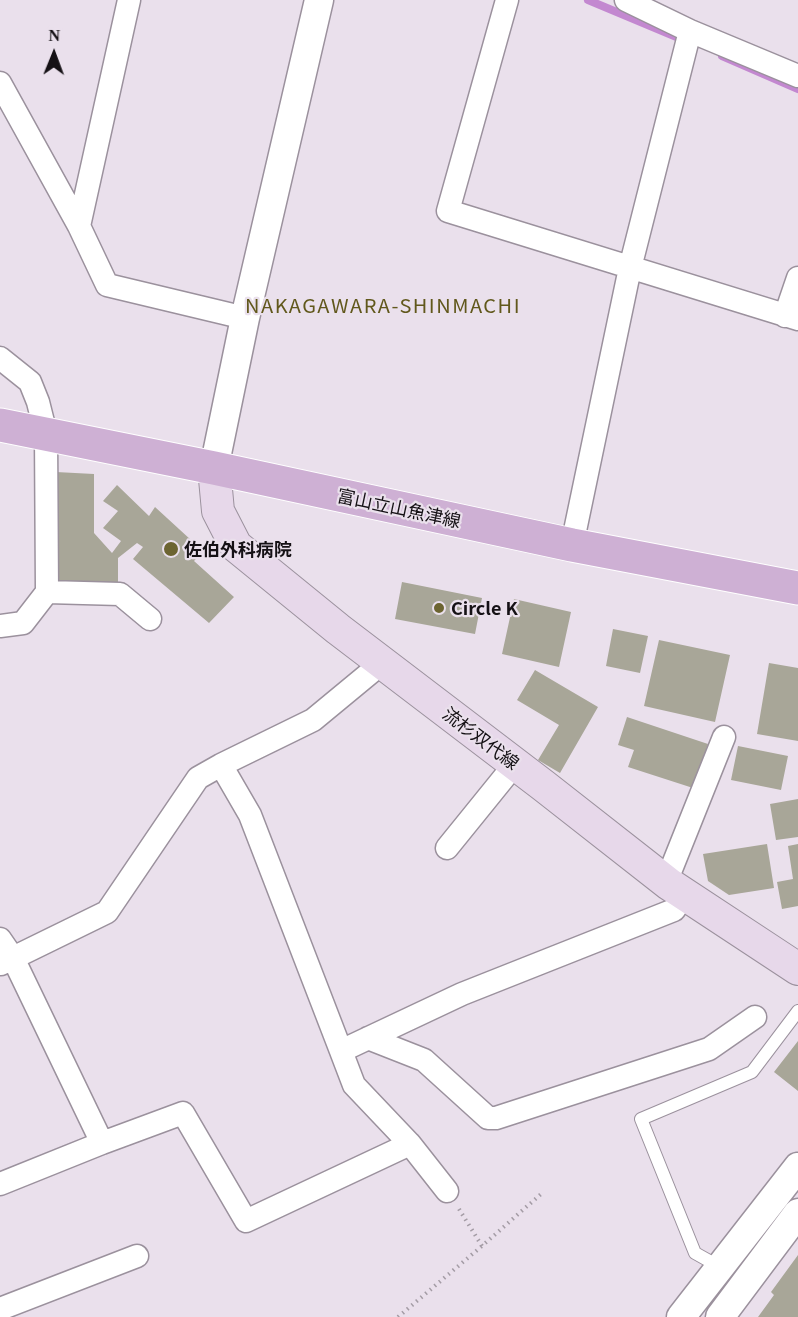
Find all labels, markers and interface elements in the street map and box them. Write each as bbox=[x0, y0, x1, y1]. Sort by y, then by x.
north arrow bbox=[24, 24, 84, 84]
text: N bbox=[48, 27, 60, 44]
district label: NAKAGAWARA-SHINMACHI bbox=[245, 293, 521, 317]
street label: 富山立山魚津線 bbox=[335, 484, 463, 532]
place label: 佐伯外科病院 bbox=[184, 538, 292, 560]
marker: 佐伯外科病院 bbox=[162, 540, 180, 558]
place label: Circle K bbox=[451, 597, 518, 619]
marker: Circle K bbox=[432, 601, 446, 615]
street label: 流杉双代線 bbox=[439, 702, 523, 774]

